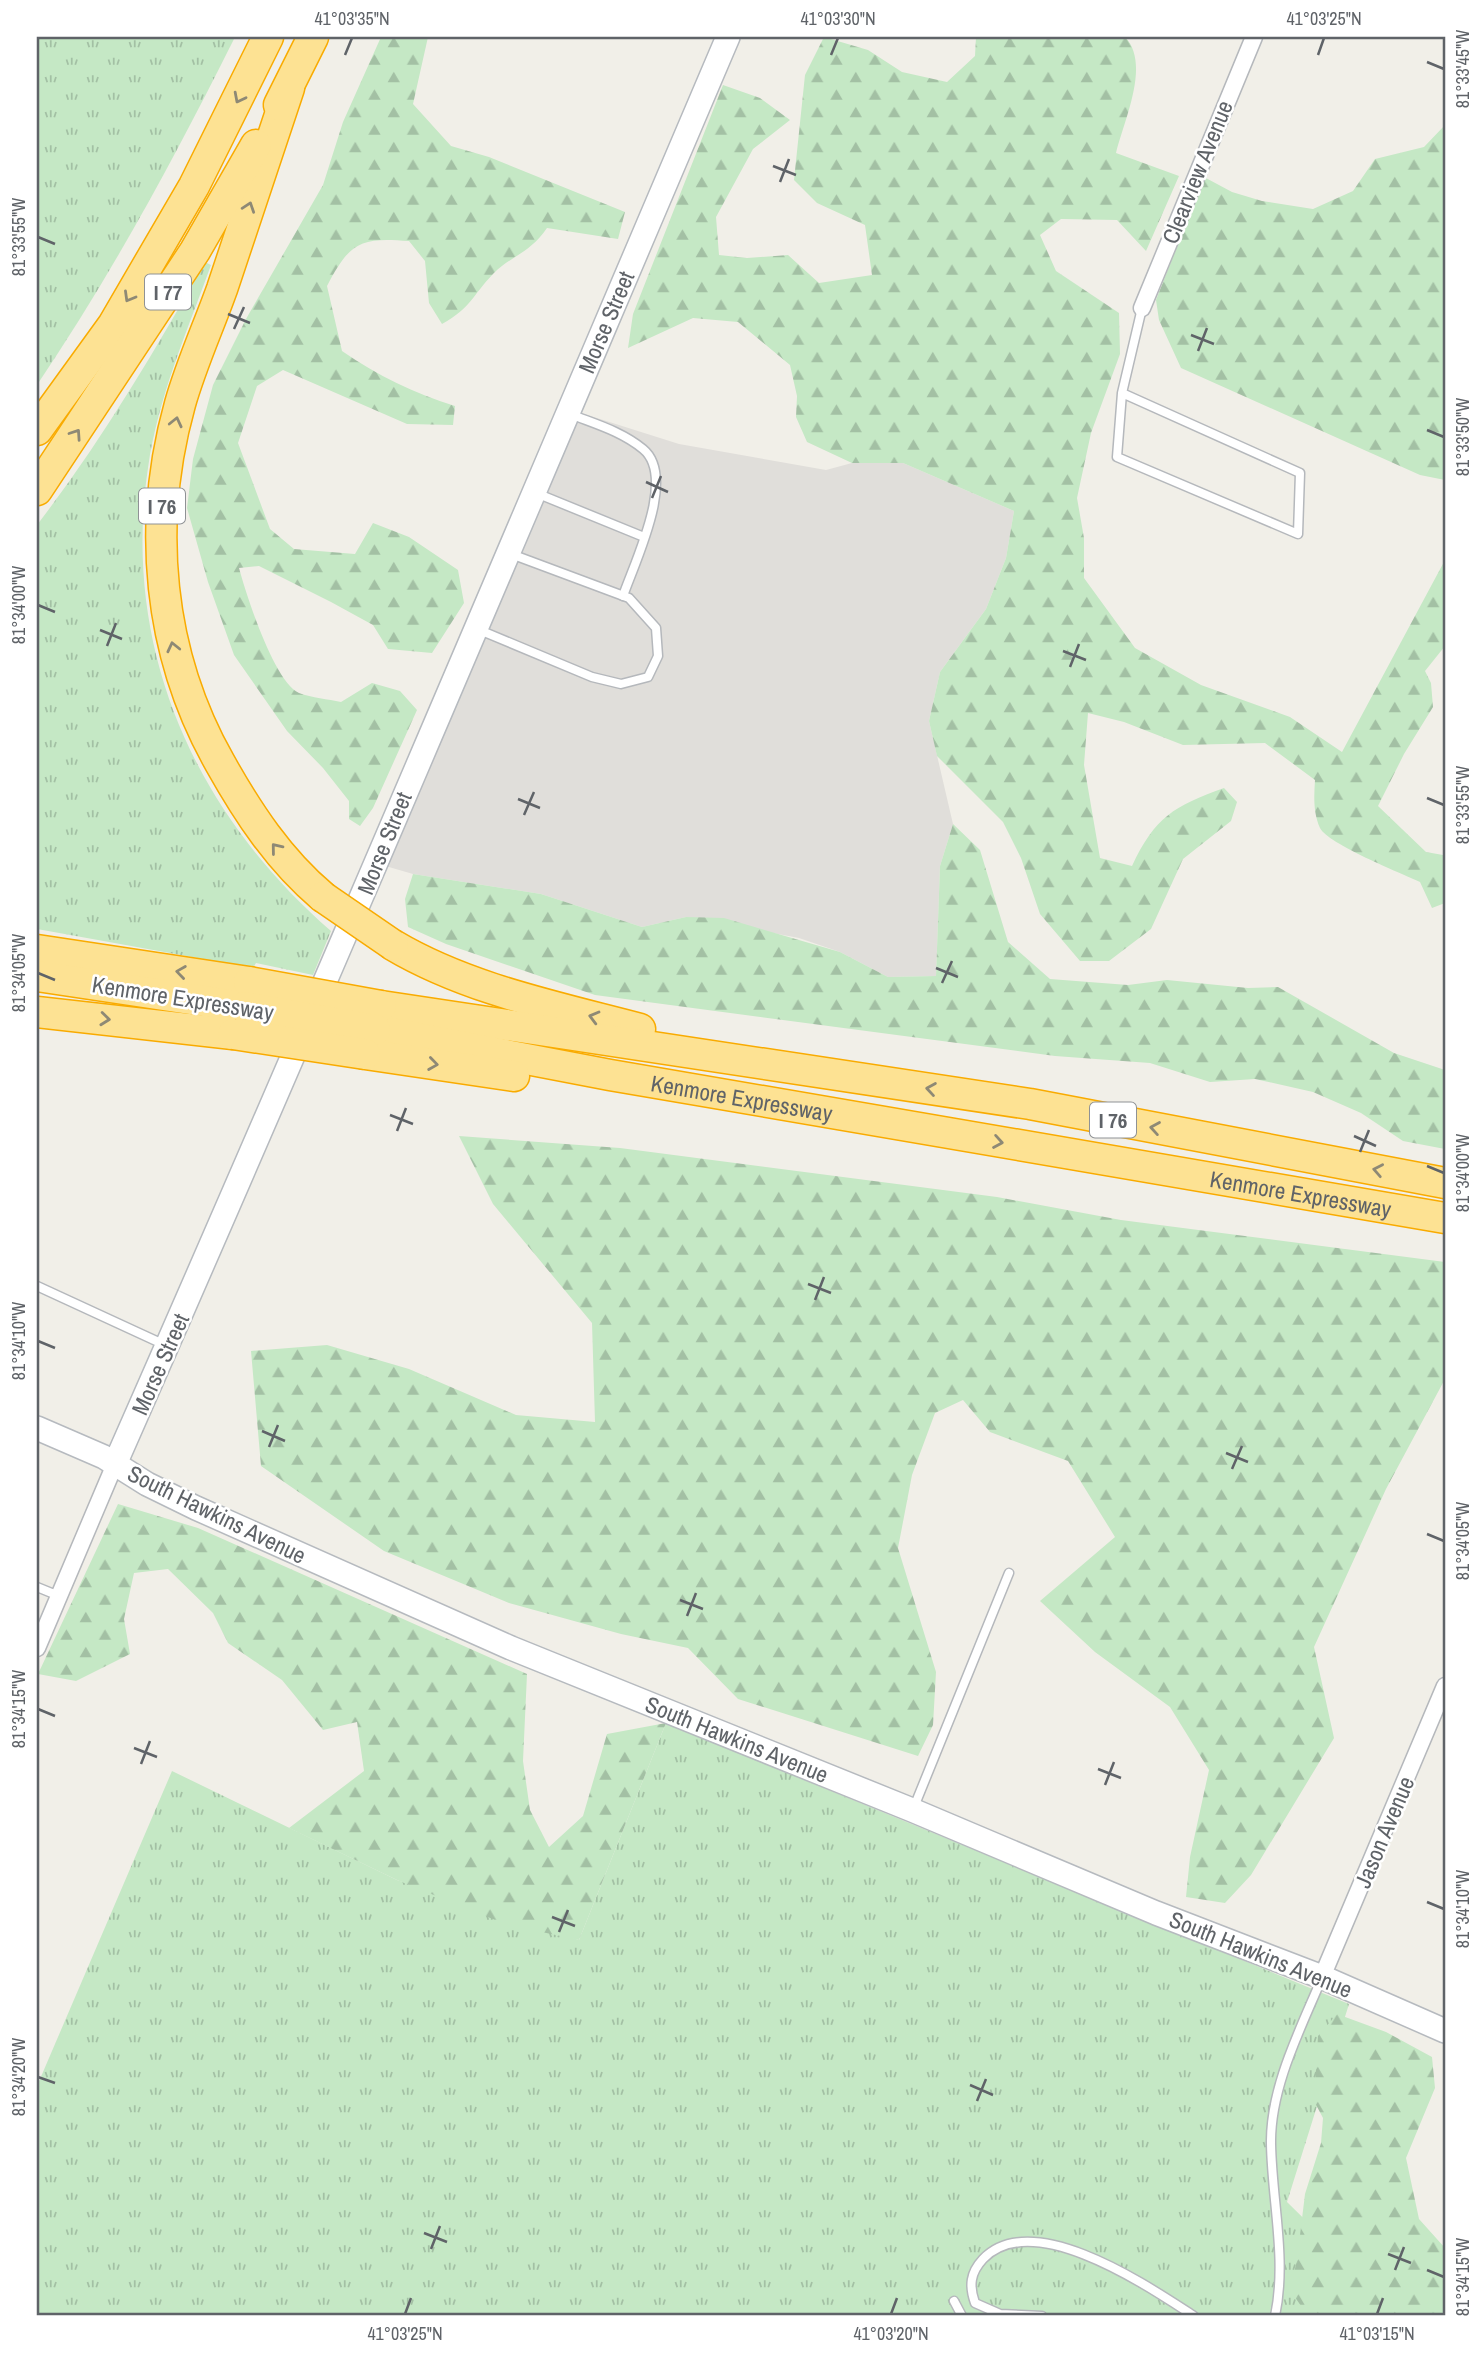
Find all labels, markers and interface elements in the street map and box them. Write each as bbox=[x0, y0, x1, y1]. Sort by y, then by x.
text: 41°03'35"N bbox=[314, 6, 390, 31]
text: 41°03'30"N bbox=[800, 6, 876, 31]
text: 41°03'25"N bbox=[1286, 6, 1362, 31]
text: 81°33'45"W bbox=[1450, 30, 1475, 108]
one-way arrow bbox=[233, 91, 247, 103]
street label: Clearview Avenue bbox=[1154, 96, 1240, 248]
text: 81°33'55"W bbox=[6, 198, 31, 276]
one-way arrow bbox=[241, 201, 256, 213]
street label: Morse Street bbox=[571, 266, 641, 378]
road number: I 77 bbox=[145, 274, 191, 310]
one-way arrow bbox=[124, 290, 137, 303]
text: 81°33'50"W bbox=[1450, 398, 1475, 476]
one-way arrow bbox=[168, 416, 182, 428]
one-way arrow bbox=[67, 429, 80, 442]
road number: I 76 bbox=[139, 489, 185, 524]
text: 81°34'00"W bbox=[6, 566, 31, 644]
one-way arrow bbox=[167, 641, 181, 653]
text: 81°33'55"W bbox=[1450, 766, 1475, 844]
street label: Morse Street bbox=[349, 787, 419, 899]
one-way arrow bbox=[272, 843, 284, 856]
text: 81°34'05"W bbox=[6, 934, 31, 1012]
one-way arrow bbox=[175, 965, 187, 980]
street label: Kenmore Expressway bbox=[90, 968, 277, 1028]
one-way arrow bbox=[588, 1010, 600, 1025]
one-way arrow bbox=[99, 1011, 110, 1026]
one-way arrow bbox=[427, 1057, 439, 1072]
street label: Kenmore Expressway bbox=[649, 1067, 835, 1128]
one-way arrow bbox=[925, 1082, 936, 1097]
road number: I 76 bbox=[1090, 1102, 1136, 1138]
one-way arrow bbox=[1149, 1121, 1161, 1136]
one-way arrow bbox=[992, 1133, 1004, 1148]
text: 81°34'00"W bbox=[1450, 1134, 1475, 1212]
street label: Kenmore Expressway bbox=[1208, 1163, 1394, 1224]
one-way arrow bbox=[1372, 1163, 1384, 1178]
text: 81°34'10"W bbox=[6, 1302, 31, 1380]
street label: Morse Street bbox=[124, 1308, 196, 1420]
street label: South Hawkins Avenue bbox=[123, 1457, 311, 1571]
text: 81°34'05"W bbox=[1450, 1502, 1475, 1580]
text: 81°34'15"W bbox=[6, 1670, 31, 1748]
street label: South Hawkins Avenue bbox=[641, 1688, 833, 1790]
street label: Jason Avenue bbox=[1347, 1772, 1421, 1892]
text: 81°34'10"W bbox=[1450, 1870, 1475, 1948]
street label: South Hawkins Avenue bbox=[1165, 1903, 1357, 2005]
text: 81°34'20"W bbox=[6, 2038, 31, 2116]
text: 81°34'15"W bbox=[1450, 2238, 1475, 2316]
text: 41°03'25"N bbox=[367, 2321, 443, 2346]
text: 41°03'20"N bbox=[853, 2321, 929, 2346]
text: 41°03'15"N bbox=[1339, 2321, 1415, 2346]

